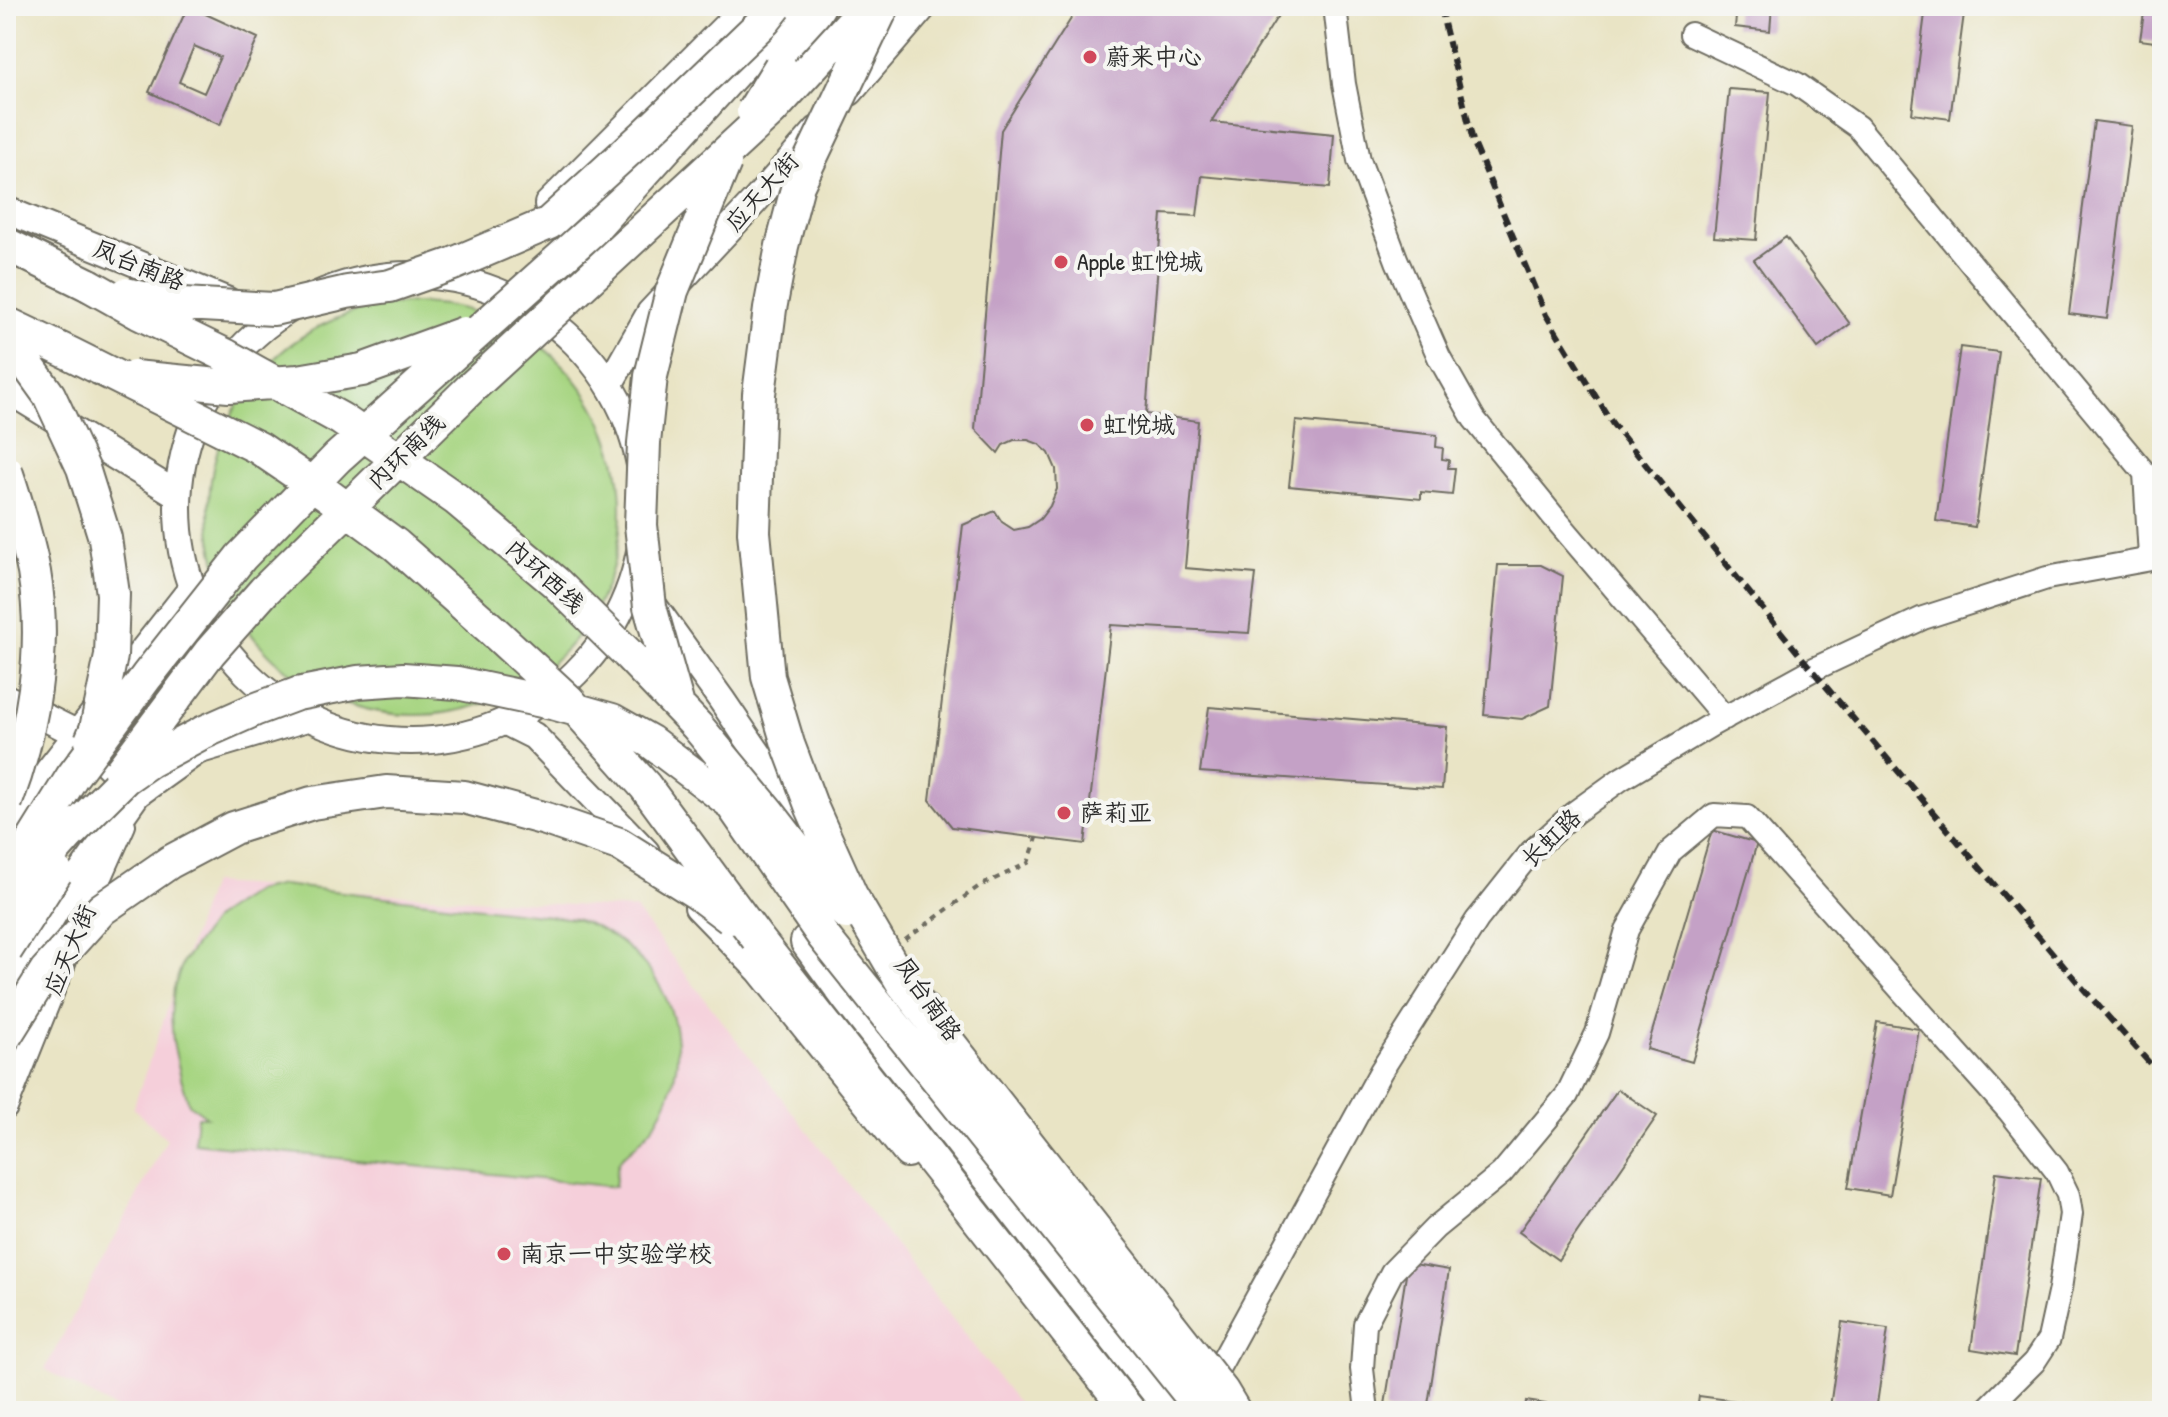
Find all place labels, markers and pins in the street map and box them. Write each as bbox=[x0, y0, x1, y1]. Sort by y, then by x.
place label: 蔚来中心 bbox=[1106, 40, 1202, 72]
marker: 蔚来中心 bbox=[1081, 48, 1099, 66]
place label: Apple 虹悦城 bbox=[1077, 245, 1203, 277]
marker: Apple 虹悦城 bbox=[1052, 253, 1070, 271]
place label: 虹悦城 bbox=[1103, 408, 1175, 440]
marker: 虹悦城 bbox=[1078, 416, 1096, 434]
place label: 萨莉亚 bbox=[1080, 796, 1152, 828]
marker: 萨莉亚 bbox=[1055, 804, 1073, 822]
place label: 南京一中实验学校 bbox=[520, 1237, 712, 1269]
marker: 南京一中实验学校 bbox=[495, 1245, 513, 1263]

